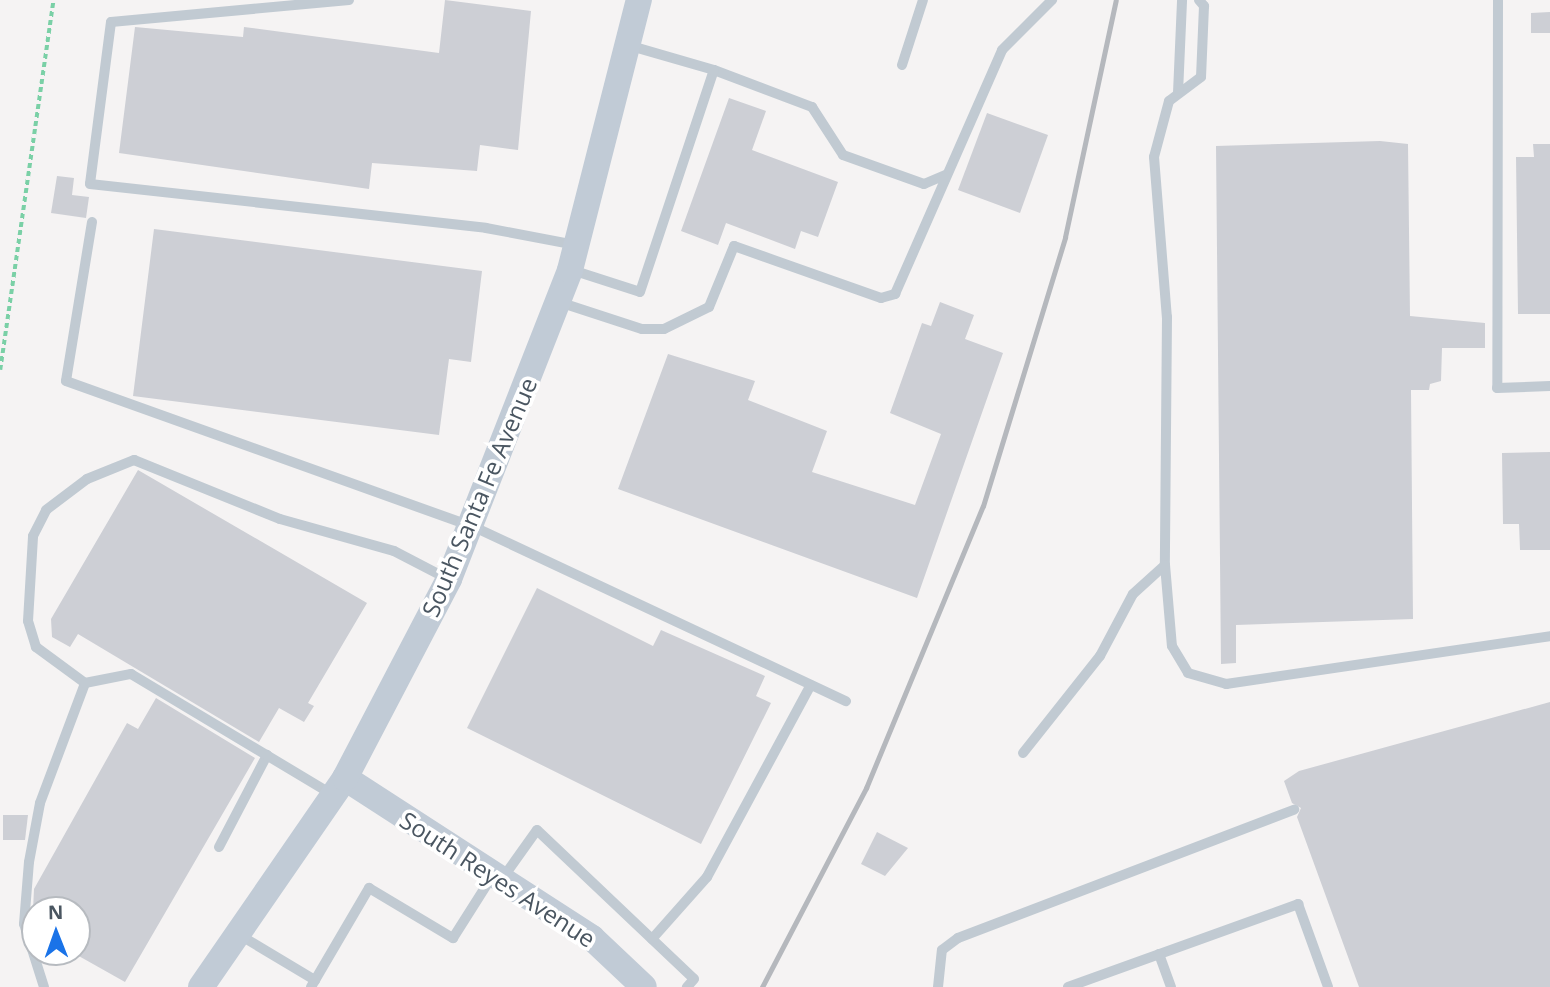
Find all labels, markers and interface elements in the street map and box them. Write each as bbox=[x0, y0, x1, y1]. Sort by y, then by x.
street label: South Santa Fe Avenue bbox=[416, 373, 542, 621]
street label: South Reyes Avenue bbox=[395, 805, 601, 953]
north arrow bbox=[21, 896, 91, 966]
text: N bbox=[48, 899, 64, 925]

